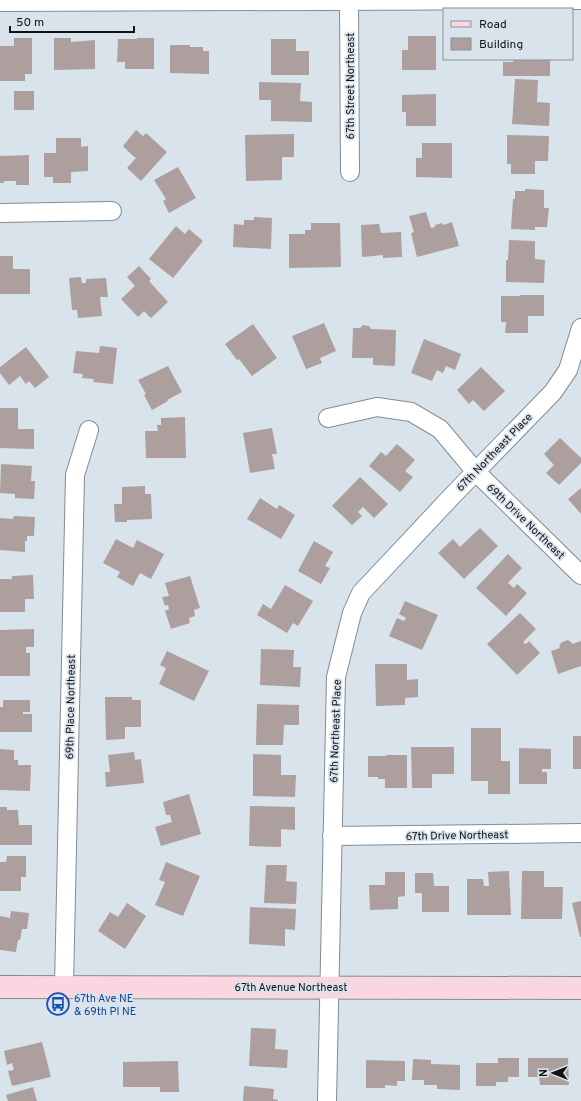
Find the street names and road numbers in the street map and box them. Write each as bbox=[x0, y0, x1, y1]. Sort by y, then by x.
street label: 67th Street Northeast bbox=[344, 33, 358, 139]
street label: 67th Northeast Place bbox=[454, 410, 536, 495]
street label: 69th Drive Northeast bbox=[483, 481, 567, 563]
street label: 69th Place Northeast bbox=[63, 654, 79, 760]
street label: 67th Northeast Place bbox=[327, 679, 345, 783]
street label: 67th Drive Northeast bbox=[406, 828, 508, 844]
street label: 67th Avenue Northeast bbox=[235, 981, 347, 995]

